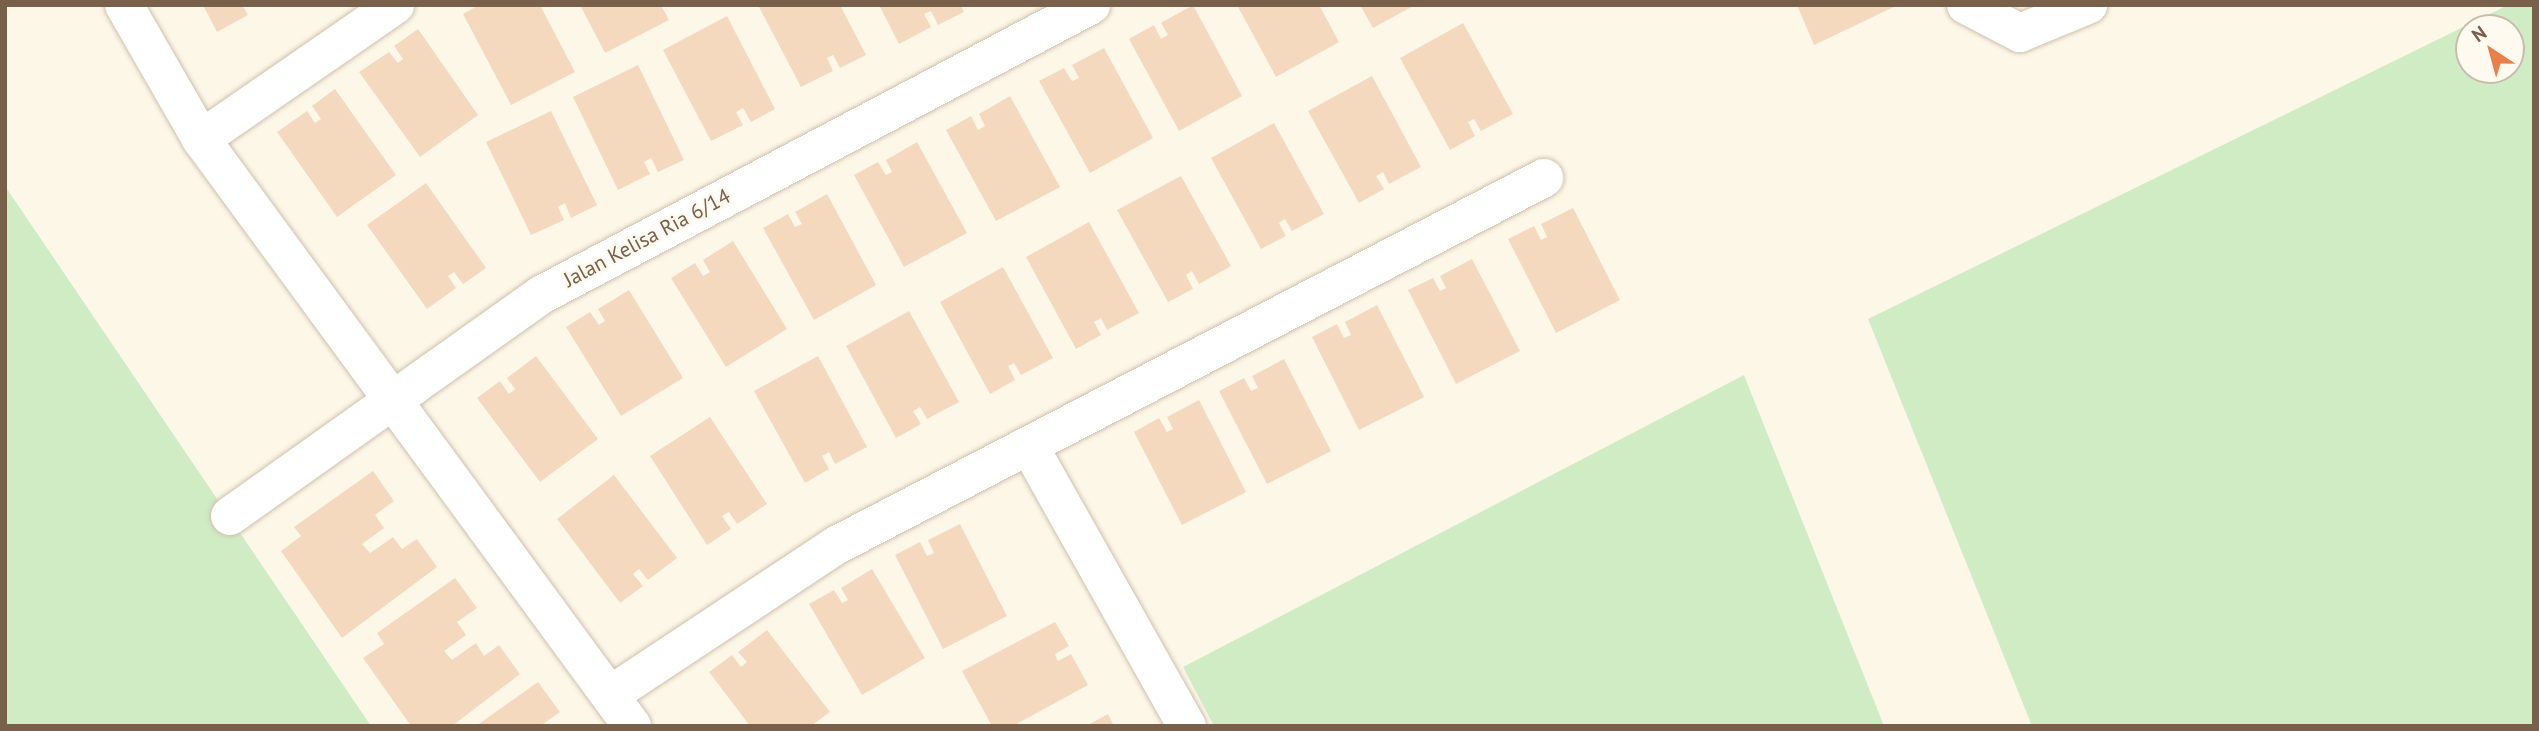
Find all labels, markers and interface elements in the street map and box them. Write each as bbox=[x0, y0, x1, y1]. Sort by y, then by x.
north arrow bbox=[2455, 14, 2525, 84]
text: N bbox=[2467, 20, 2491, 47]
street label: Jalan Kelisa Ria 6/14 bbox=[559, 183, 735, 293]

